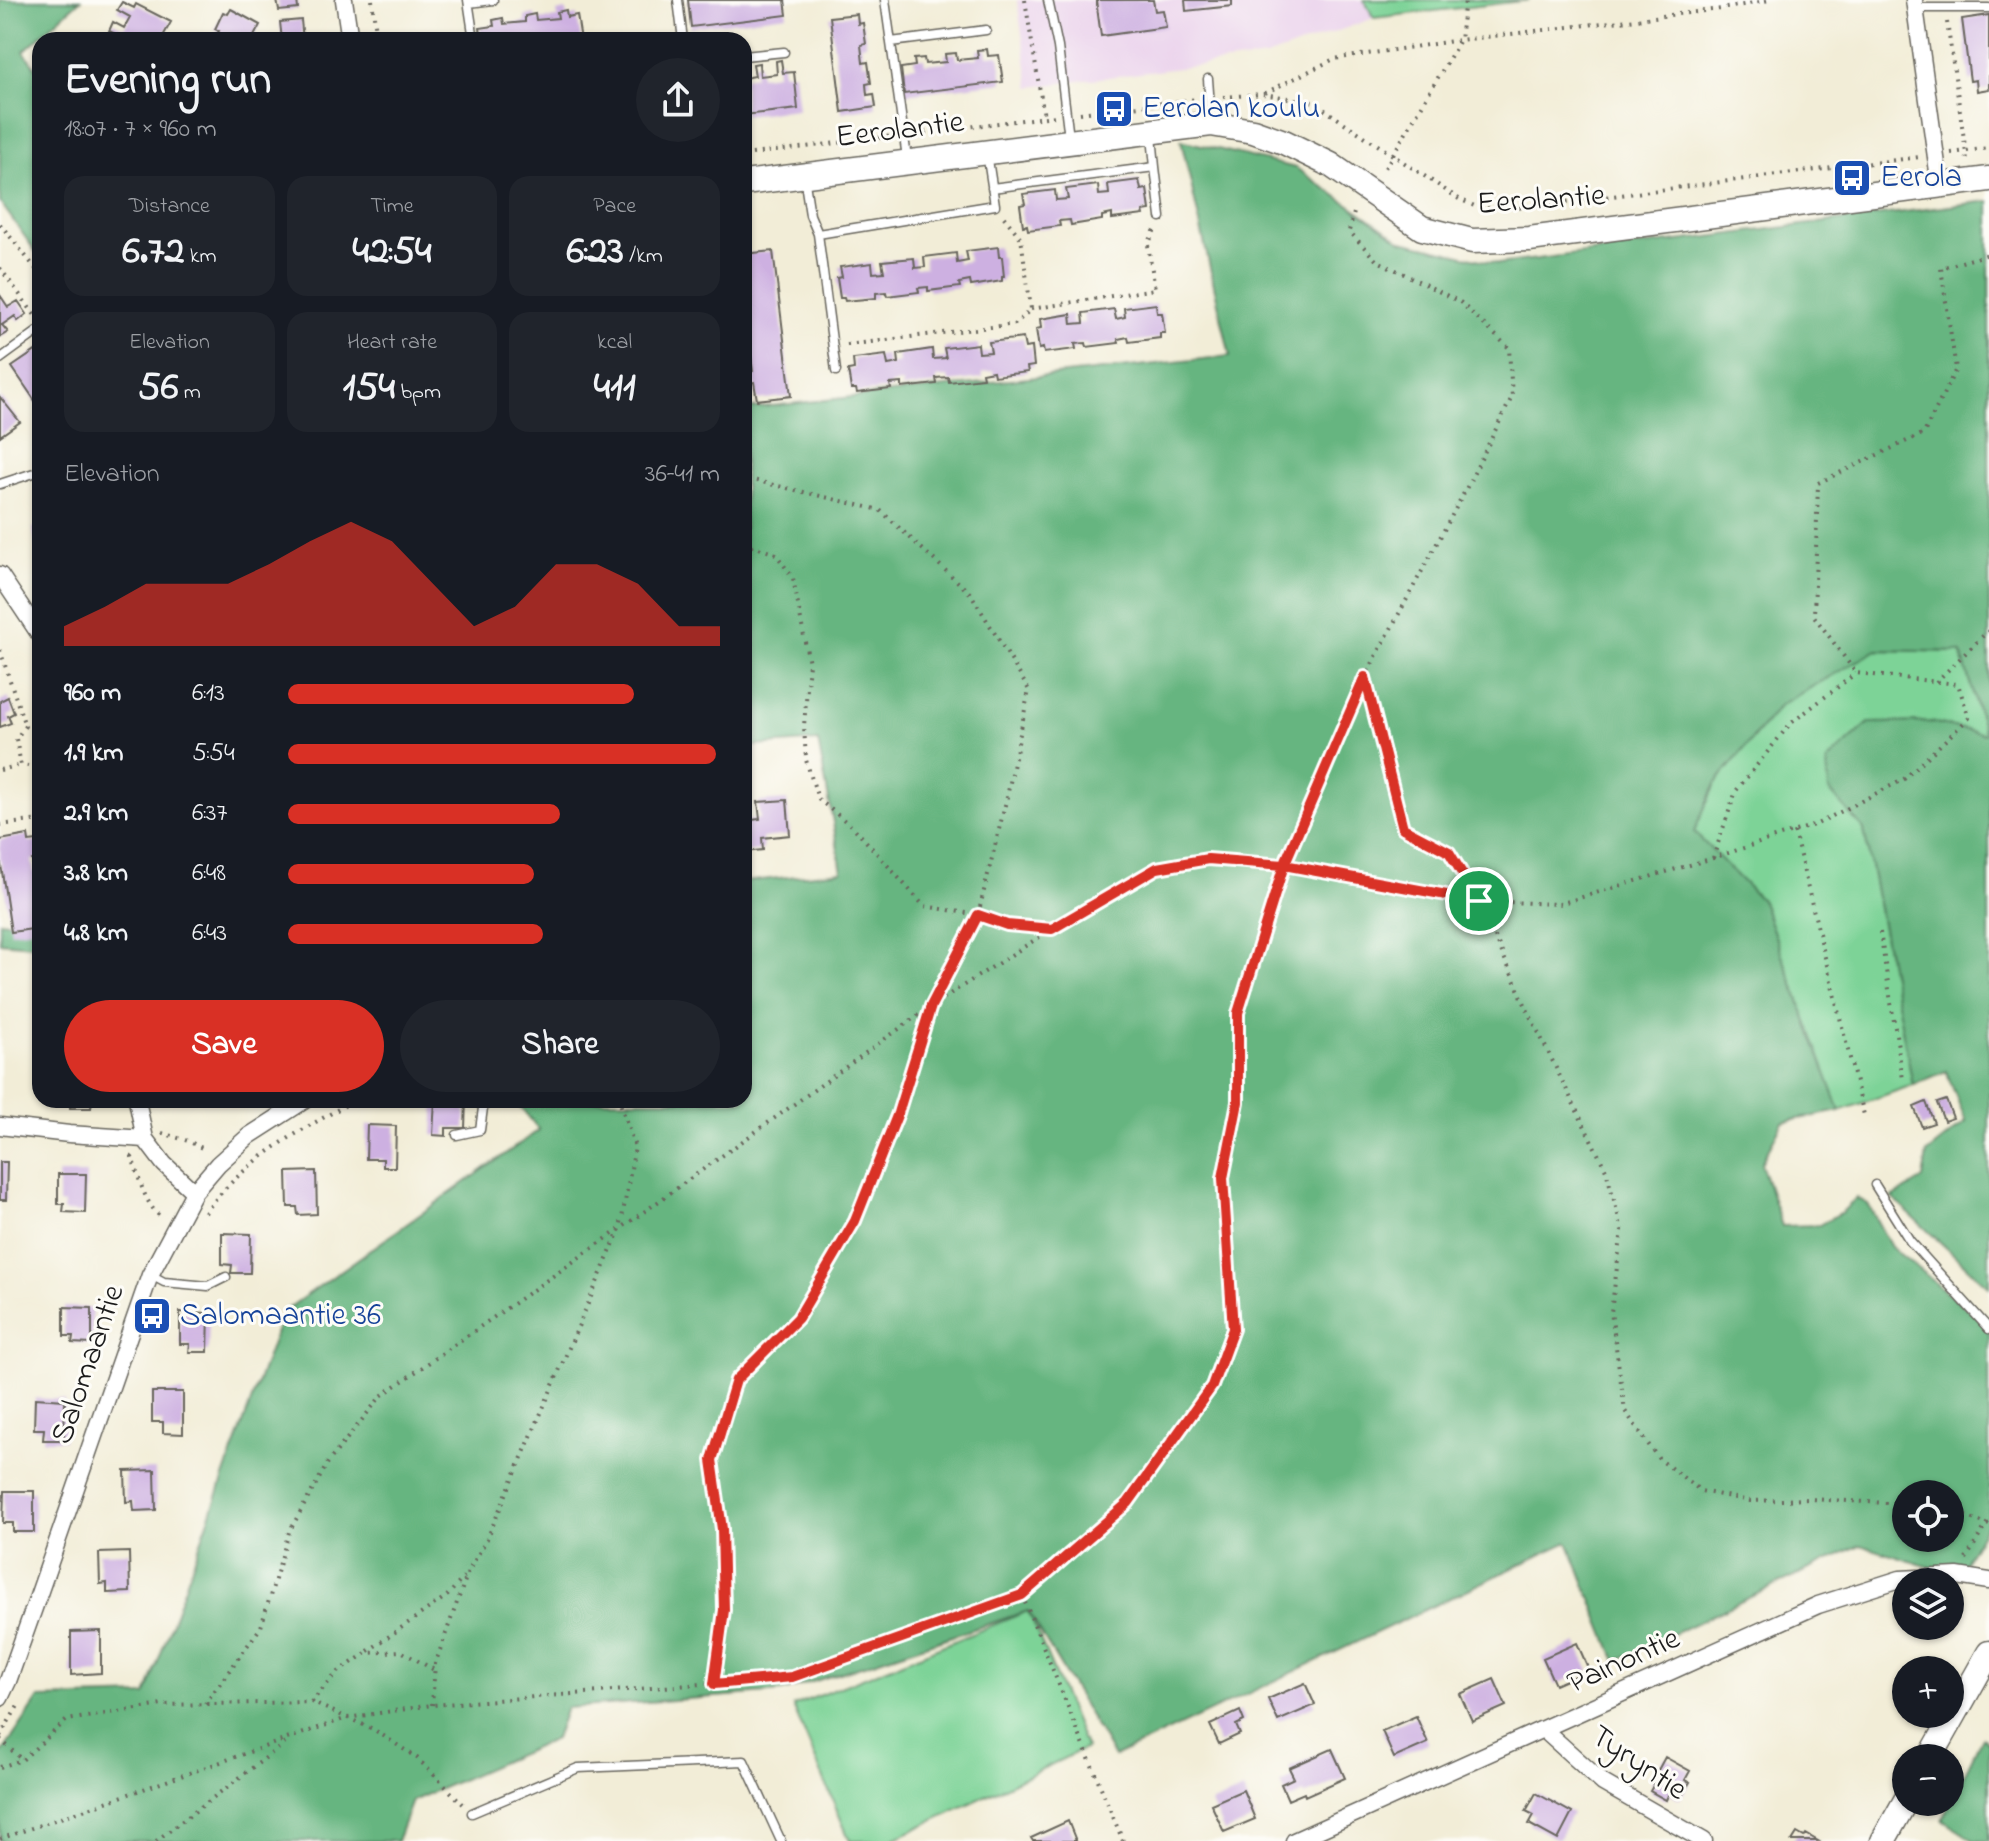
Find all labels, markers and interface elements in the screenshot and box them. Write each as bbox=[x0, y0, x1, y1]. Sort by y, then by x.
text: Evening run bbox=[64, 49, 271, 113]
button: share bbox=[636, 58, 720, 142]
place label: Eerolan koulu bbox=[1142, 86, 1320, 133]
bus stop icon: Eerolan koulu bbox=[1093, 88, 1135, 130]
street label: Eerolantie bbox=[833, 100, 967, 162]
text: 18:07 · 7 × 960 m bbox=[64, 111, 217, 149]
place label: Eerola bbox=[1880, 155, 1962, 202]
bus stop icon: Eerola bbox=[1831, 157, 1873, 199]
street label: Eerolantie bbox=[1475, 173, 1607, 229]
text: Distance bbox=[129, 191, 210, 223]
text: Time bbox=[370, 191, 414, 223]
text: Pace bbox=[593, 191, 636, 223]
text: 6.72 bbox=[122, 223, 184, 282]
text: 42:54 bbox=[352, 223, 432, 282]
text: 6:23 bbox=[566, 223, 624, 282]
text: km bbox=[184, 241, 217, 273]
text: /km bbox=[624, 241, 663, 273]
text: Elevation bbox=[129, 327, 210, 359]
text: Heart rate bbox=[347, 327, 437, 359]
text: kcal bbox=[597, 327, 632, 359]
text: 56 bbox=[138, 359, 178, 418]
text: 154 bbox=[343, 359, 395, 418]
text: 411 bbox=[594, 359, 636, 418]
text: m bbox=[178, 377, 201, 409]
text: bpm bbox=[395, 377, 441, 409]
text: Elevation bbox=[64, 456, 160, 494]
text: 36–41 m bbox=[645, 456, 720, 494]
text: 960 m bbox=[64, 675, 121, 713]
text: 6:13 bbox=[192, 675, 225, 713]
text: 1.9 km bbox=[64, 735, 123, 773]
text: 5:54 bbox=[192, 735, 235, 773]
text: 2.9 km bbox=[64, 795, 128, 833]
text: 6:37 bbox=[192, 795, 227, 833]
text: 3.8 km bbox=[64, 855, 128, 893]
text: 6:48 bbox=[192, 855, 226, 893]
pin bbox=[1445, 867, 1513, 935]
icon: arrive bbox=[1457, 879, 1501, 923]
text: 4.8 km bbox=[64, 915, 128, 953]
text: 6:43 bbox=[192, 915, 227, 953]
button: Save bbox=[64, 1000, 384, 1092]
button: Share bbox=[400, 1000, 720, 1092]
street label: Salomaantie bbox=[40, 1278, 138, 1451]
place label: Salomaantie 36 bbox=[180, 1293, 381, 1340]
bus stop icon: Salomaantie 36 bbox=[131, 1295, 173, 1337]
map controls bbox=[1892, 1480, 1964, 1816]
button: locate bbox=[1892, 1480, 1964, 1552]
button: layers bbox=[1892, 1568, 1964, 1640]
street label: Painontie bbox=[1560, 1616, 1688, 1708]
button: + bbox=[1892, 1656, 1964, 1728]
street label: Tyryntie bbox=[1580, 1714, 1696, 1814]
button: − bbox=[1892, 1744, 1964, 1816]

